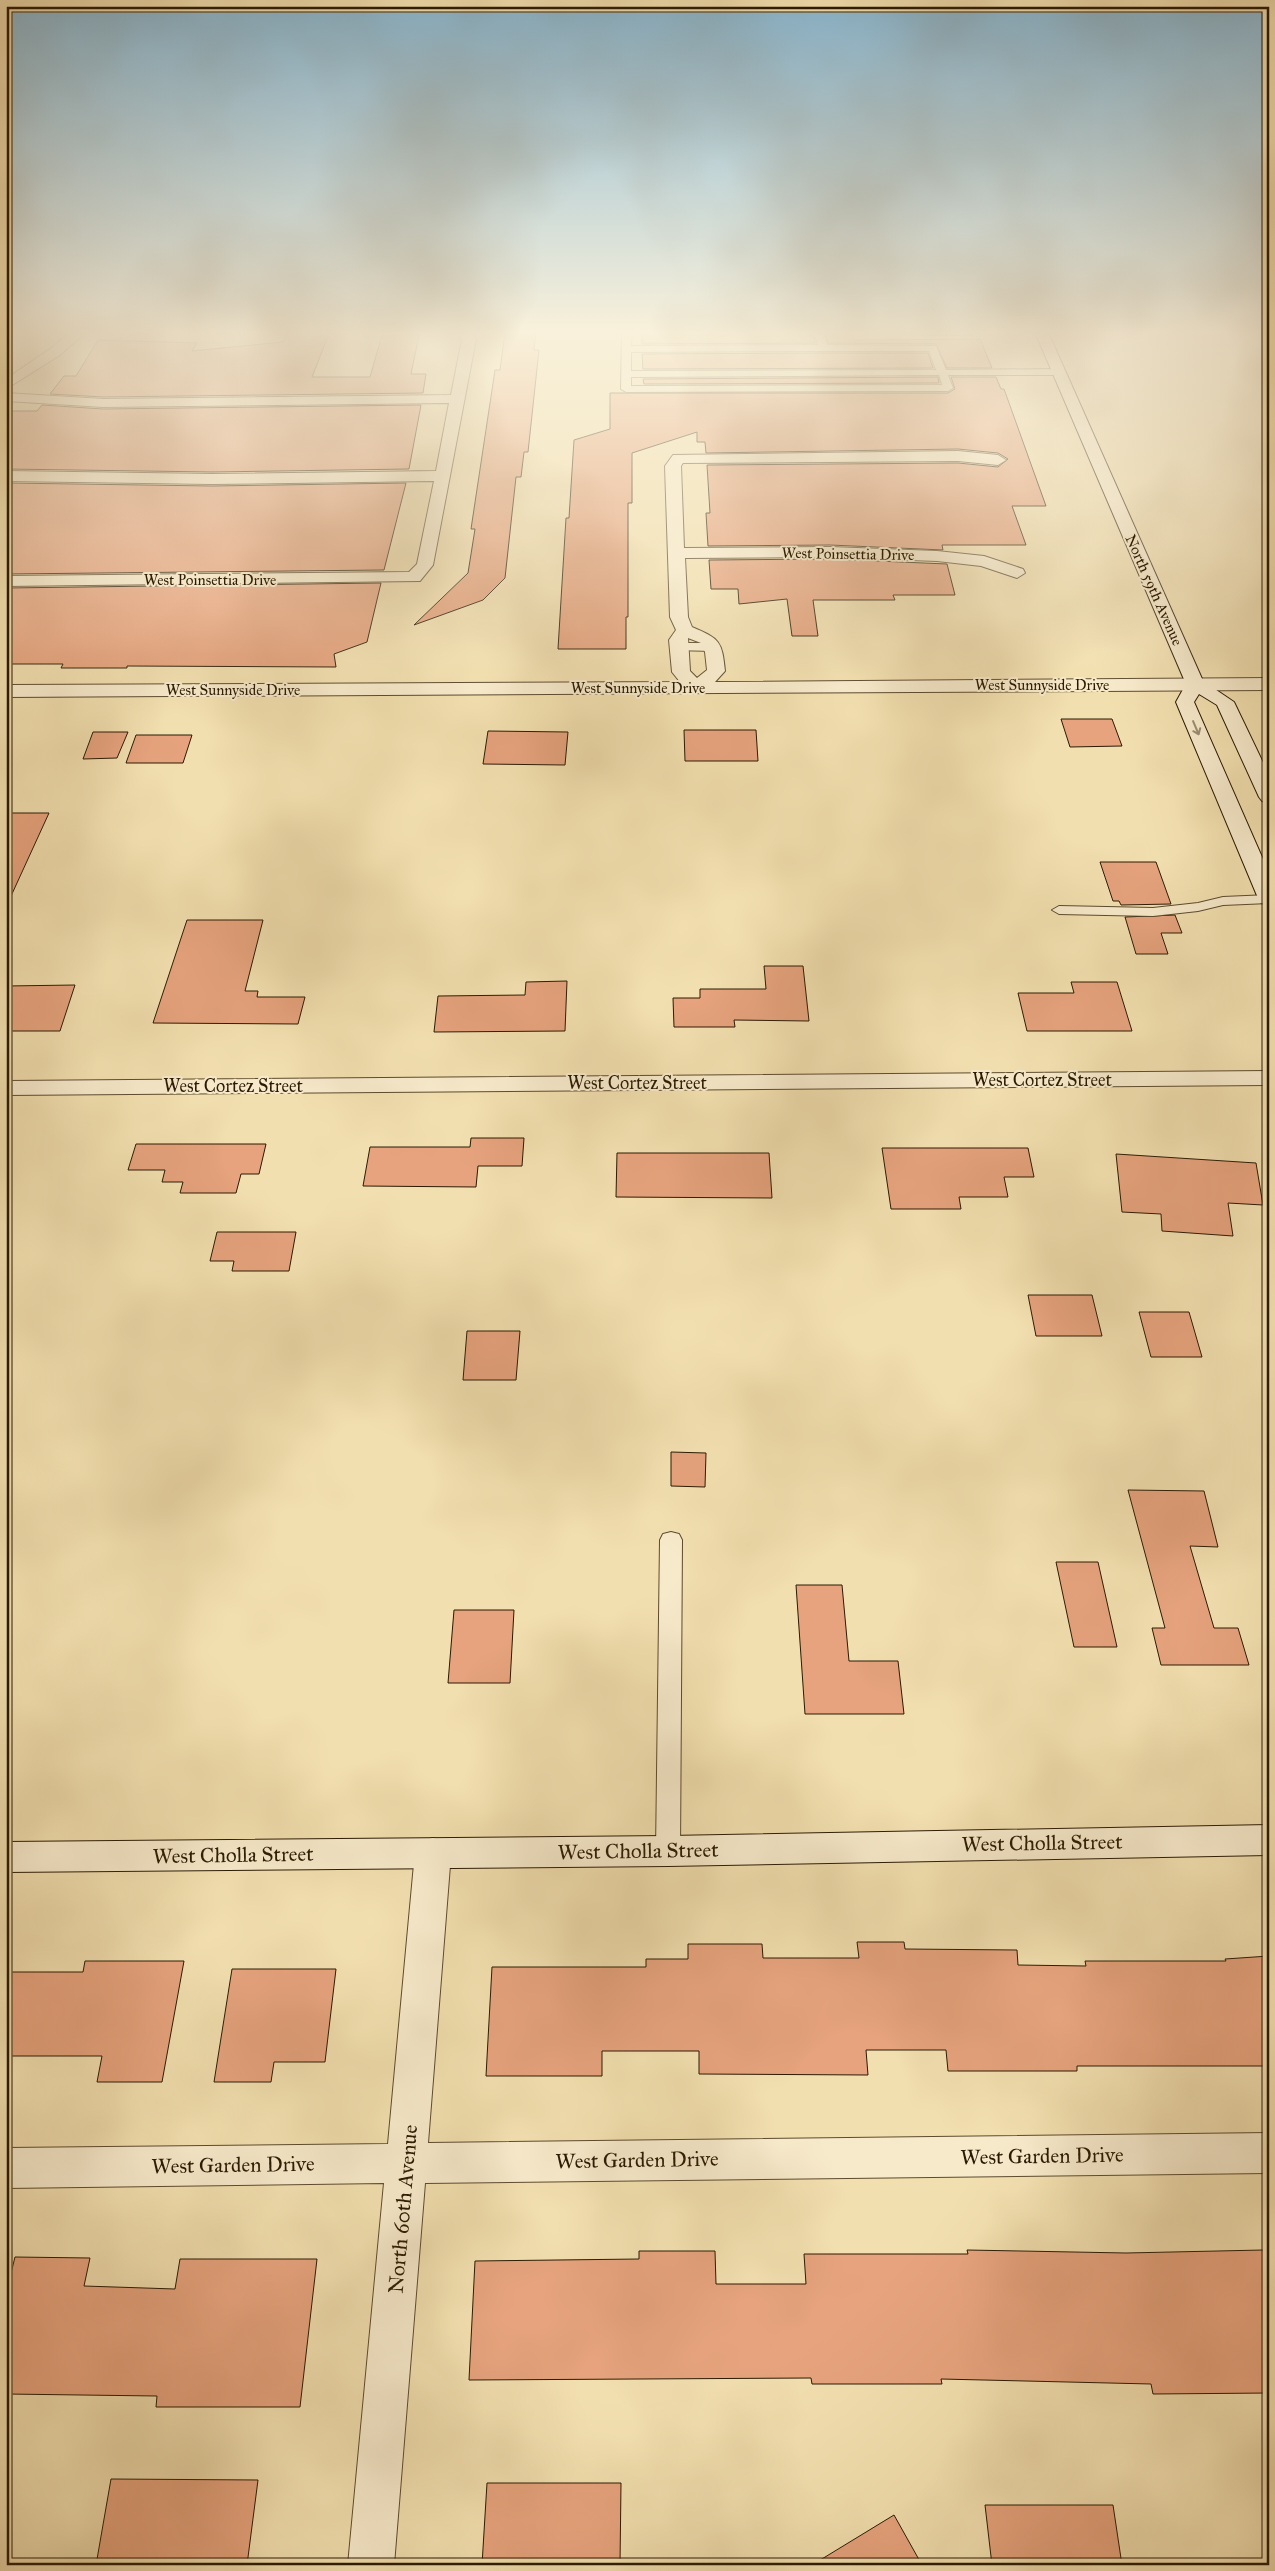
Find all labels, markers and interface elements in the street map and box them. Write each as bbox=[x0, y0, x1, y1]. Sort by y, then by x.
street label: North 59th Avenue bbox=[1121, 532, 1187, 648]
street label: West Poinsettia Drive bbox=[781, 544, 915, 564]
street label: West Poinsettia Drive bbox=[144, 571, 276, 589]
street label: West Sunnyside Drive bbox=[975, 676, 1109, 694]
street label: West Sunnyside Drive bbox=[571, 679, 705, 697]
street label: West Sunnyside Drive bbox=[166, 681, 300, 699]
one-way arrow bbox=[1192, 720, 1202, 735]
street label: West Cortez Street bbox=[972, 1069, 1112, 1091]
street label: West Cortez Street bbox=[567, 1072, 707, 1094]
street label: West Cortez Street bbox=[163, 1075, 303, 1097]
street label: West Cholla Street bbox=[961, 1829, 1123, 1857]
street label: West Cholla Street bbox=[557, 1837, 719, 1865]
street label: West Cholla Street bbox=[152, 1841, 314, 1869]
street label: North 60th Avenue bbox=[383, 2123, 423, 2294]
street label: West Garden Drive bbox=[960, 2142, 1124, 2170]
street label: West Garden Drive bbox=[555, 2146, 719, 2174]
street label: West Garden Drive bbox=[151, 2151, 315, 2179]

